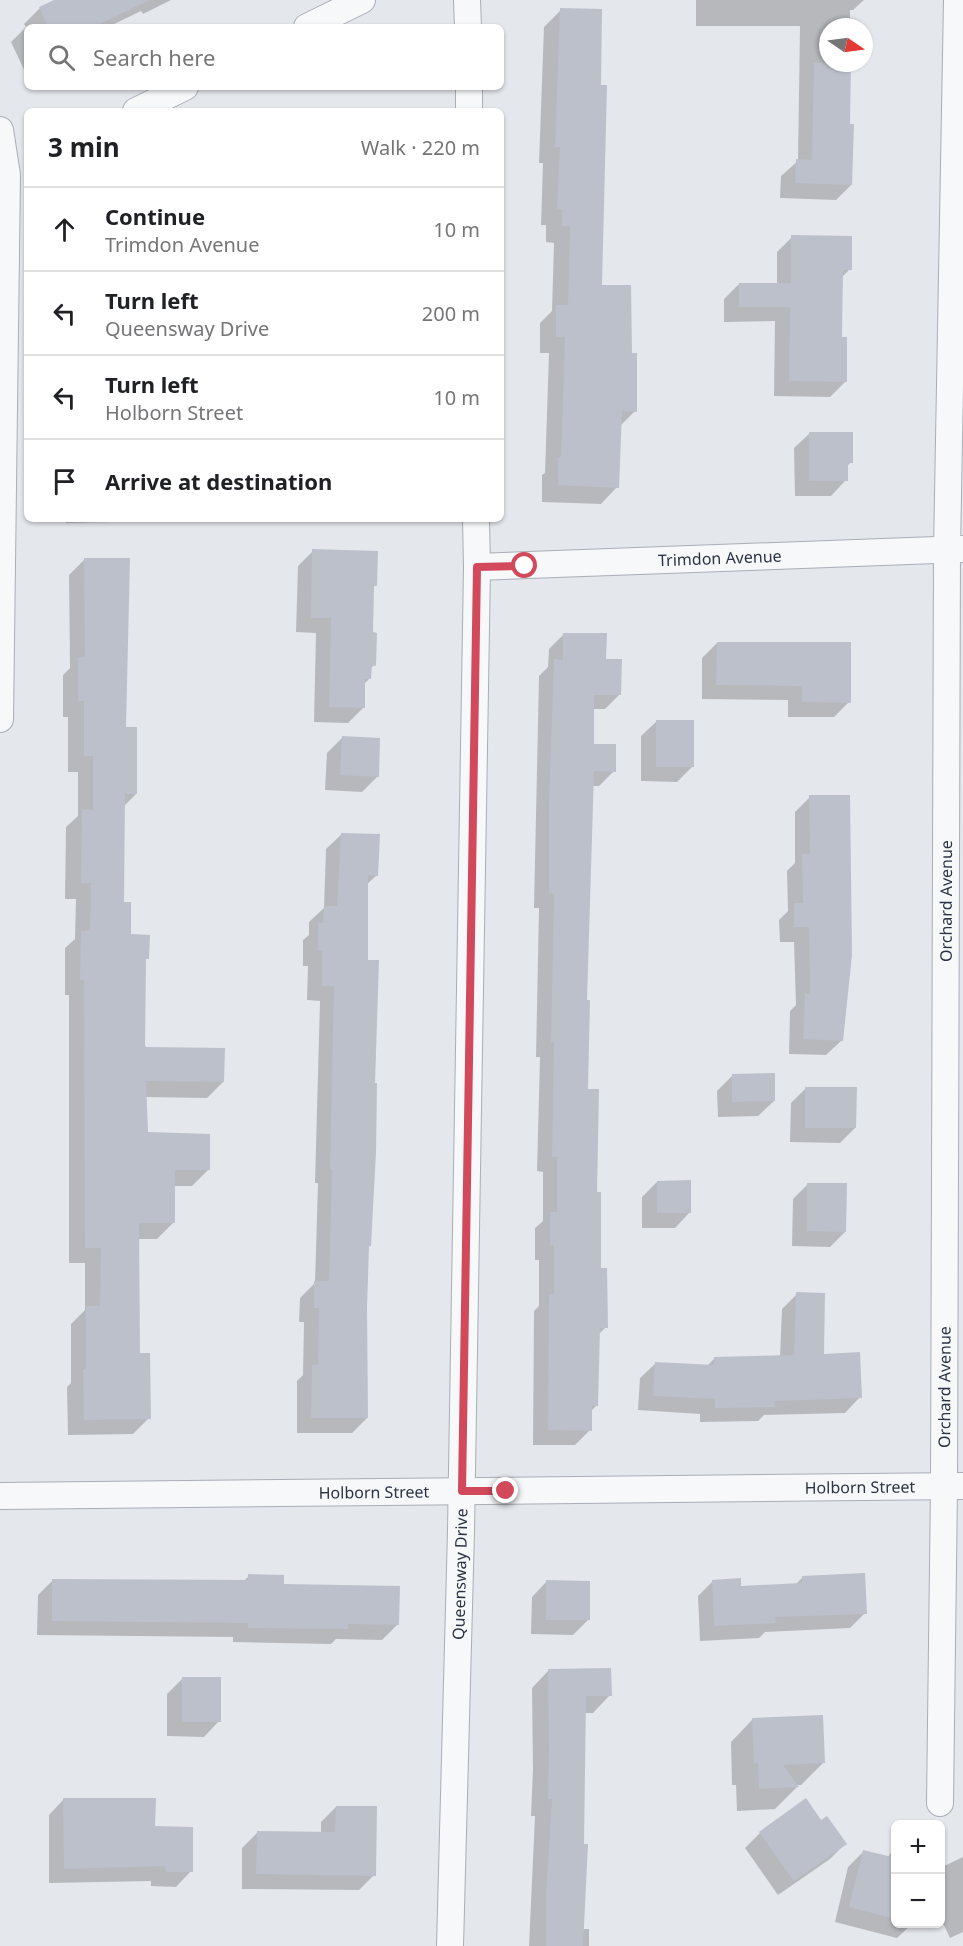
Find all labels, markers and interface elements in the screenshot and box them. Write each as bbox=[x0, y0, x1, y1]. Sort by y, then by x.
north arrow bbox=[819, 18, 873, 72]
search box bbox=[24, 24, 504, 90]
icon: search bbox=[45, 41, 78, 74]
text: Search here bbox=[93, 42, 215, 72]
text: 3 min bbox=[48, 129, 120, 165]
text: Walk · 220 m bbox=[361, 134, 480, 161]
text: Continue bbox=[105, 201, 205, 231]
icon: ahead bbox=[48, 213, 81, 246]
text: 10 m bbox=[433, 216, 480, 243]
text: Trimdon Avenue bbox=[105, 231, 259, 258]
text: Turn left bbox=[105, 285, 199, 315]
icon: left bbox=[48, 297, 81, 330]
text: 200 m bbox=[422, 300, 480, 327]
text: Queensway Drive bbox=[105, 315, 269, 342]
text: Turn left bbox=[105, 369, 199, 399]
icon: left bbox=[48, 381, 81, 414]
text: 10 m bbox=[433, 384, 480, 411]
text: Holborn Street bbox=[105, 399, 243, 426]
icon: arrive bbox=[48, 465, 81, 498]
text: Arrive at destination bbox=[105, 466, 332, 496]
street label: Trimdon Avenue bbox=[658, 545, 782, 571]
route start bbox=[511, 552, 537, 578]
street label: Orchard Avenue bbox=[935, 840, 957, 962]
street label: Orchard Avenue bbox=[933, 1326, 956, 1448]
street label: Holborn Street bbox=[805, 1475, 916, 1499]
route end bbox=[492, 1477, 518, 1503]
street label: Holborn Street bbox=[319, 1481, 430, 1504]
street label: Queensway Drive bbox=[447, 1508, 472, 1640]
map controls bbox=[891, 1820, 945, 1928]
button: + bbox=[891, 1820, 945, 1874]
button: − bbox=[891, 1874, 945, 1928]

